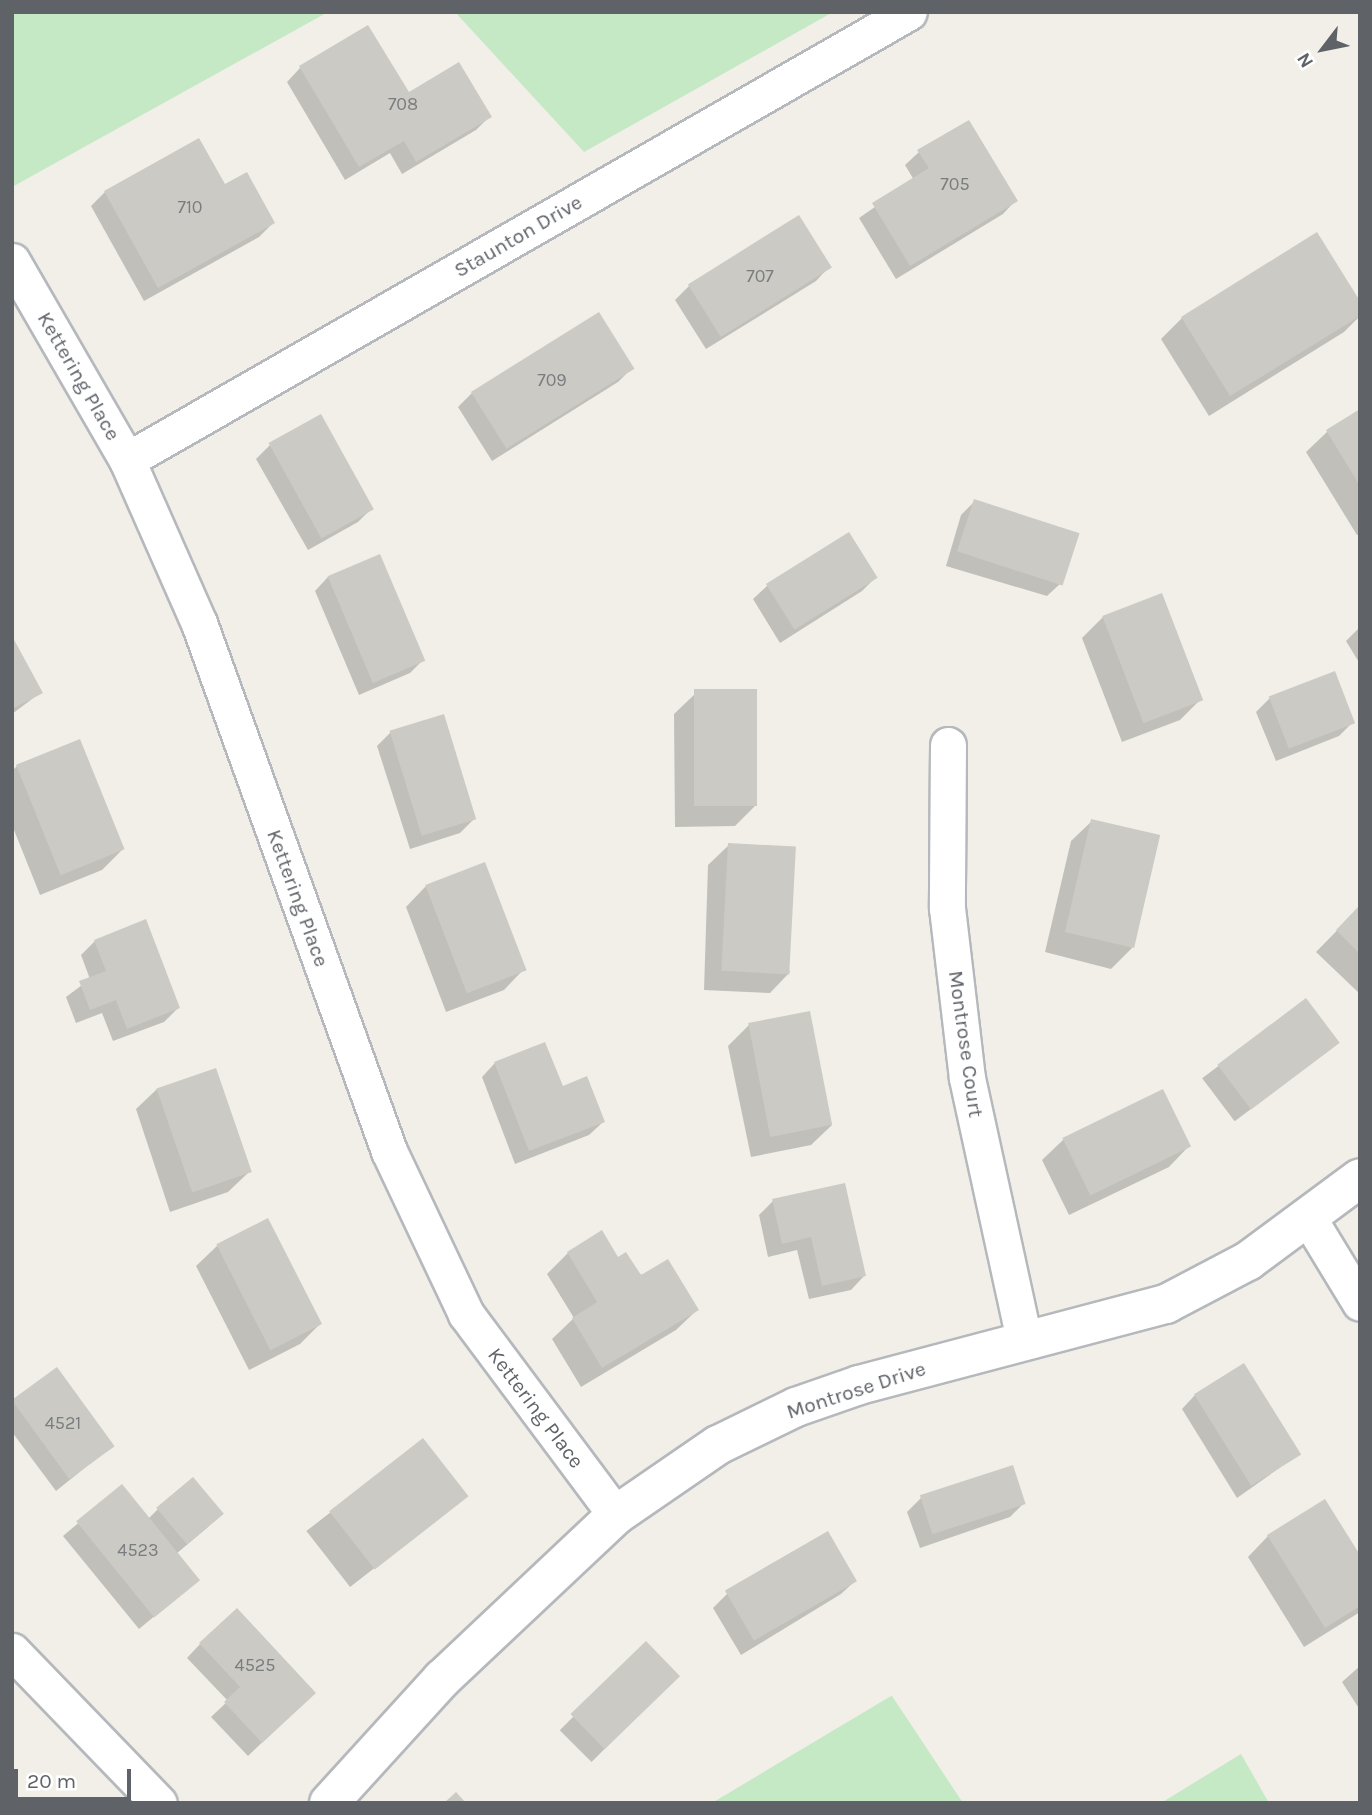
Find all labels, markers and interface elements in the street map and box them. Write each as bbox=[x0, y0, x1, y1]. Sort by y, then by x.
north arrow bbox=[1288, 14, 1358, 84]
text: N bbox=[1292, 49, 1318, 72]
house number: 708 bbox=[388, 93, 418, 115]
house number: 705 bbox=[940, 173, 970, 195]
street label: Staunton Drive bbox=[450, 189, 586, 283]
house number: 710 bbox=[177, 196, 203, 218]
house number: 707 bbox=[746, 265, 774, 287]
street label: Kettering Place bbox=[32, 307, 126, 445]
house number: 709 bbox=[537, 369, 567, 391]
street label: Kettering Place bbox=[262, 826, 334, 970]
street label: Montrose Court bbox=[943, 969, 989, 1119]
street label: Kettering Place bbox=[483, 1343, 589, 1473]
street label: Montrose Drive bbox=[783, 1356, 929, 1424]
house number: 4521 bbox=[45, 1412, 81, 1434]
house number: 4523 bbox=[117, 1539, 159, 1561]
house number: 4525 bbox=[235, 1654, 275, 1676]
scale bar bbox=[18, 1756, 135, 1800]
text: 20 m bbox=[27, 1769, 76, 1793]

